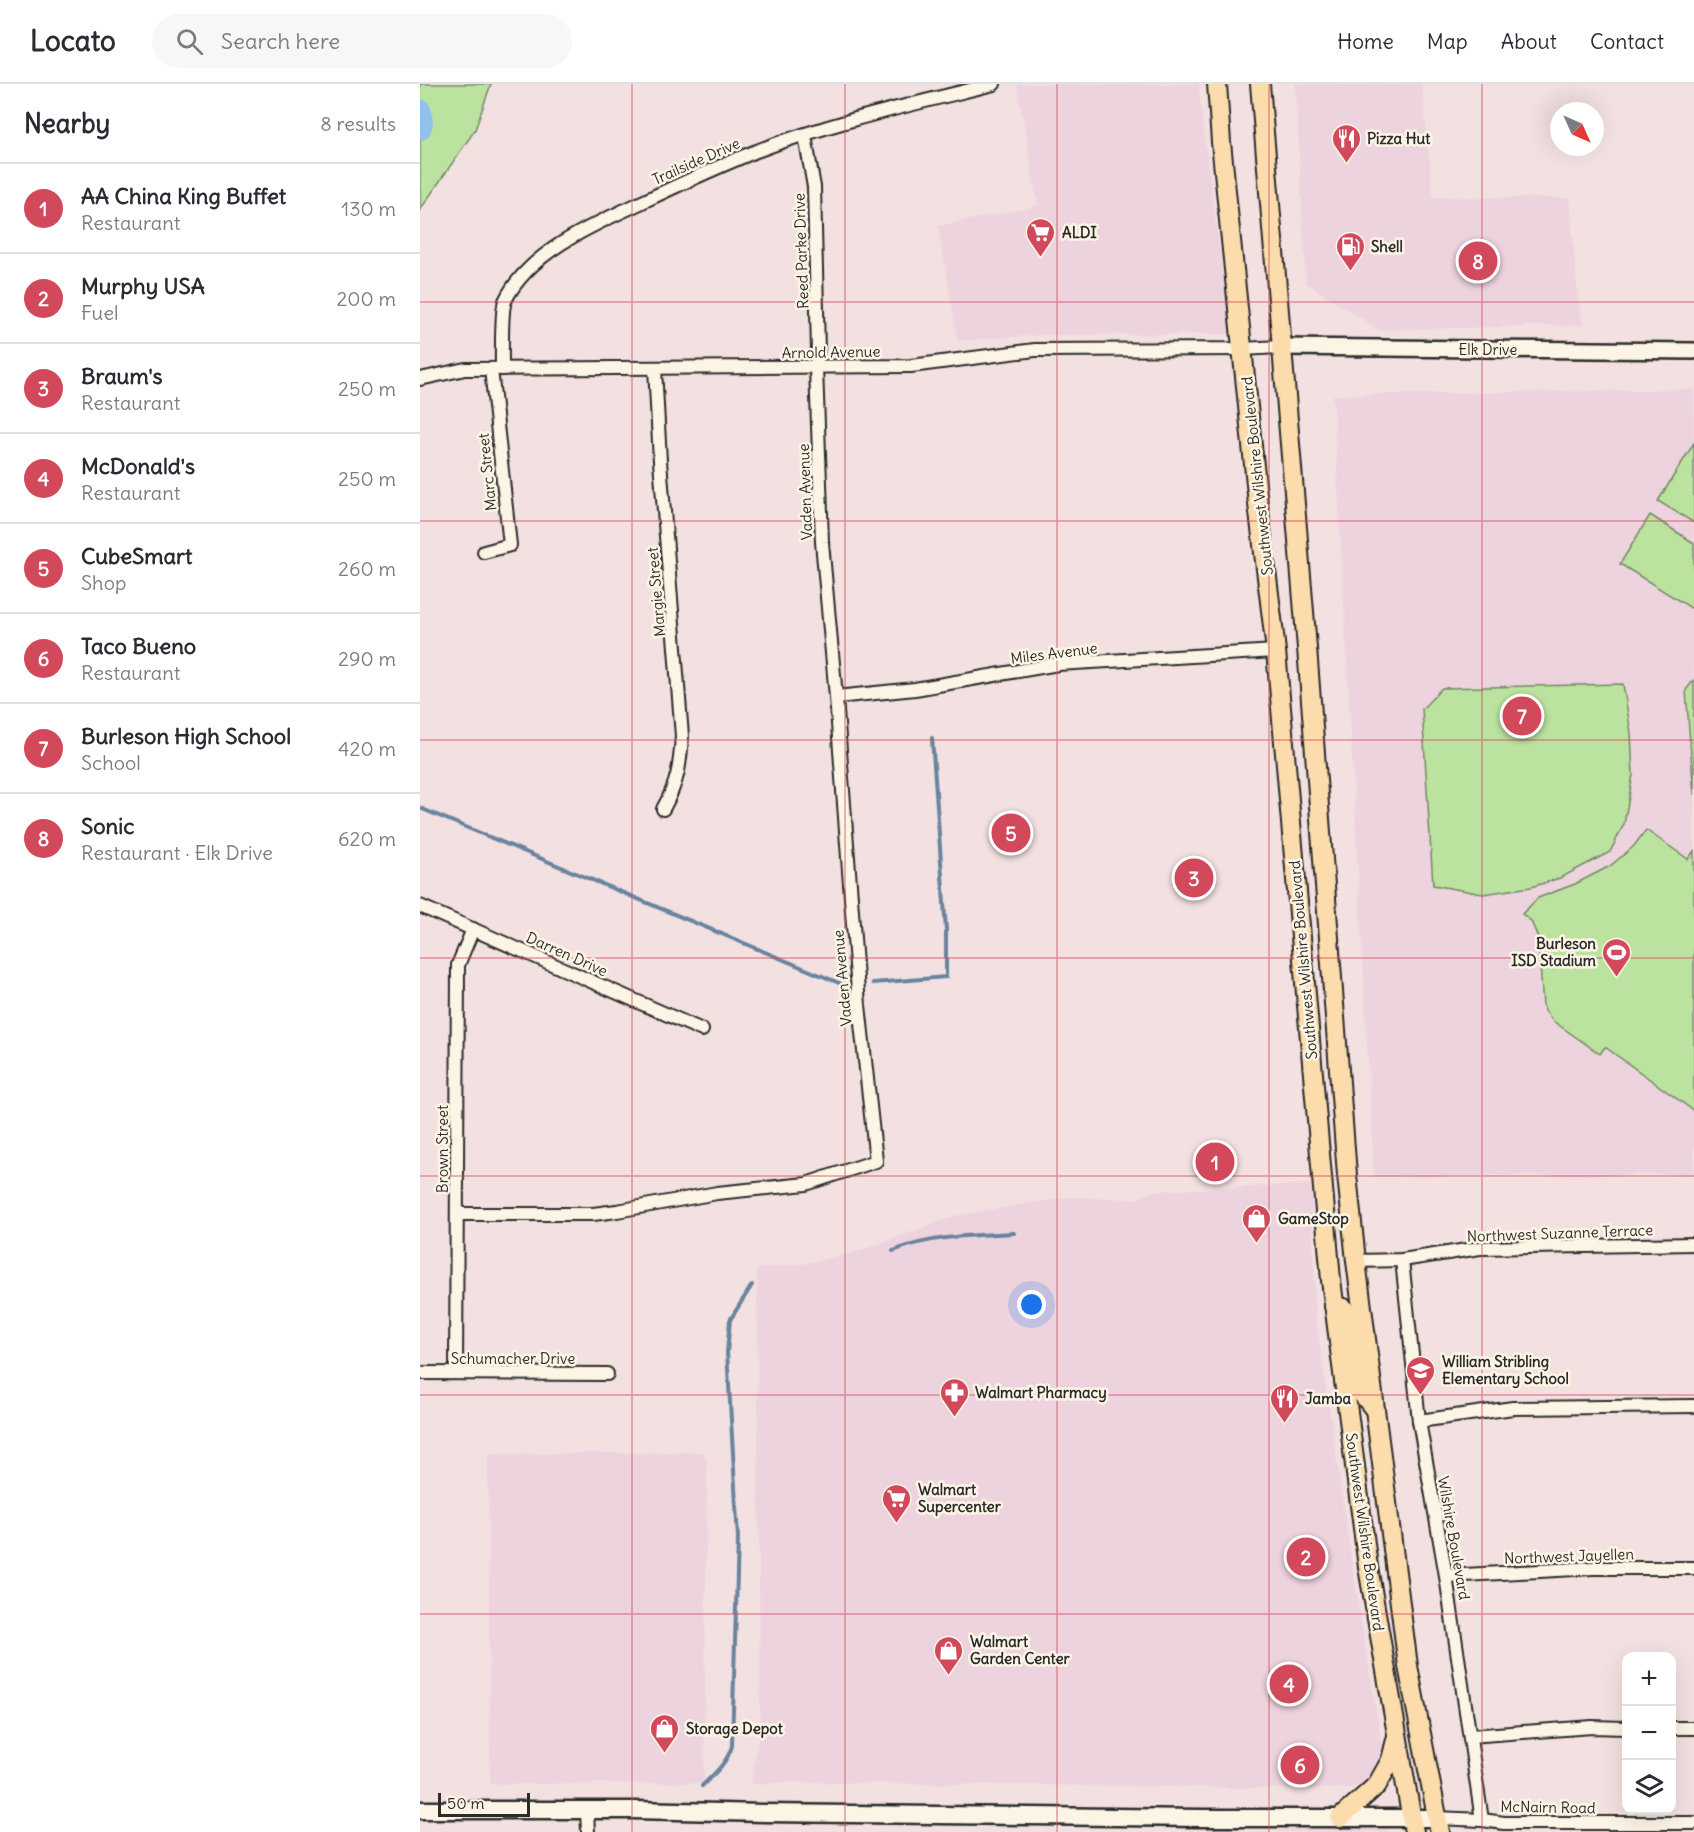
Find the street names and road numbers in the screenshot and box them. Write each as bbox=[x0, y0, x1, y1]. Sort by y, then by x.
street label: Trailside Drive bbox=[649, 133, 743, 189]
street label: Reed Parke Drive bbox=[789, 193, 813, 309]
street label: Elk Drive bbox=[1459, 340, 1517, 359]
street label: Arnold Avenue bbox=[781, 342, 881, 362]
street label: Southwest Wilshire Boulevard bbox=[1237, 375, 1277, 576]
street label: Marc Street bbox=[473, 432, 501, 512]
street label: Vaden Avenue bbox=[794, 443, 816, 541]
street label: Margie Street bbox=[643, 546, 669, 638]
street label: Miles Avenue bbox=[1009, 638, 1099, 668]
street label: Southwest Wilshire Boulevard bbox=[1285, 859, 1321, 1060]
street label: Darren Drive bbox=[523, 928, 611, 980]
street label: Vaden Avenue bbox=[828, 929, 856, 1027]
street label: Brown Street bbox=[433, 1105, 452, 1193]
street label: Northwest Suzanne Terrace bbox=[1467, 1220, 1653, 1246]
street label: Schumacher Drive bbox=[451, 1349, 575, 1368]
street label: Southwest Wilshire Boulevard bbox=[1342, 1432, 1388, 1633]
street label: Wilshire Boulevard bbox=[1434, 1475, 1474, 1602]
street label: Northwest Jayellen bbox=[1504, 1544, 1635, 1568]
street label: McNairn Road bbox=[1500, 1797, 1596, 1817]

